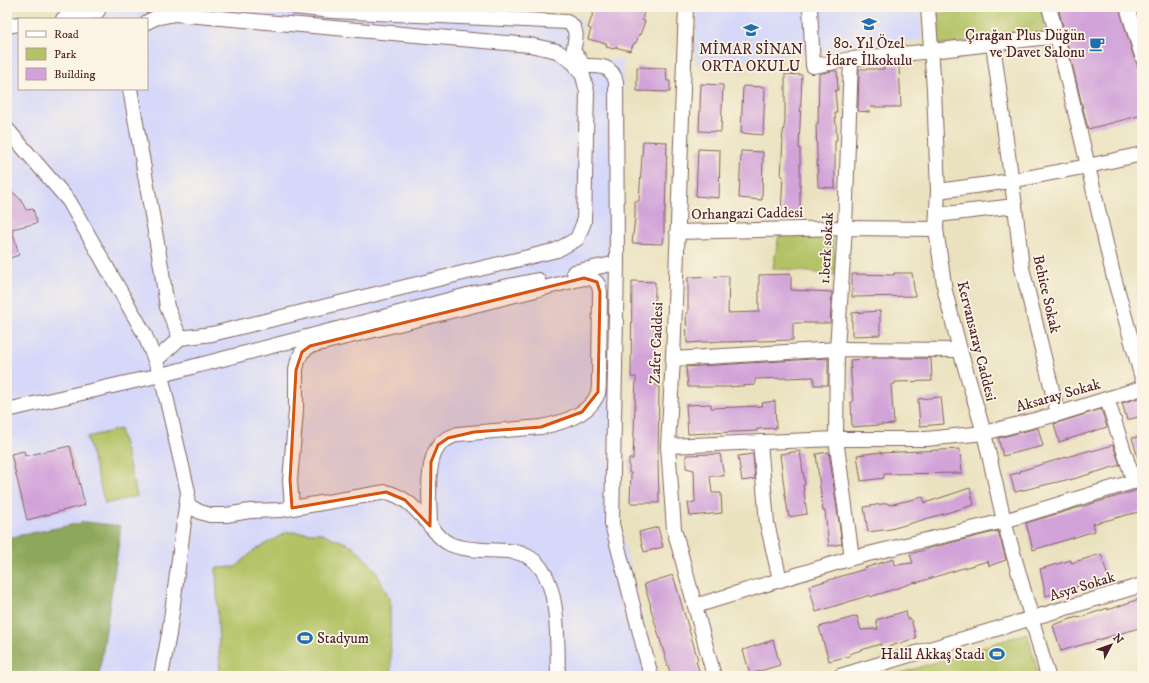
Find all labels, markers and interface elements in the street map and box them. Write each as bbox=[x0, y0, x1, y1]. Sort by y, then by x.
school or university icon: 80. Yıl Özel İdare İlkokulu bbox=[860, 15, 878, 33]
legend bbox=[18, 18, 148, 90]
school or university icon: MİMAR SİNAN ORTA OKULU bbox=[742, 21, 760, 39]
place label: Çırağan Plus Düğün ve Davet Salonu bbox=[965, 26, 1085, 62]
text: Road bbox=[54, 27, 79, 42]
place label: 80. Yıl Özel İdare İlkokulu bbox=[826, 34, 912, 70]
cafe icon: Çırağan Plus Düğün ve Davet Salonu bbox=[1088, 35, 1106, 53]
place label: MİMAR SİNAN ORTA OKULU bbox=[699, 40, 803, 76]
text: Park bbox=[54, 47, 76, 62]
text: Building bbox=[54, 67, 95, 82]
street label: Orhangazi Caddesi bbox=[691, 203, 803, 224]
street label: 1.berk sokak bbox=[815, 211, 838, 284]
street label: Behice Sokak bbox=[1028, 253, 1065, 336]
street label: Kervansaray Caddesi bbox=[952, 279, 1001, 403]
street label: Zafer Caddesi bbox=[646, 302, 667, 384]
street label: Aksaray Sokak bbox=[1014, 374, 1103, 417]
street label: Asya Sokak bbox=[1047, 567, 1118, 605]
north arrow bbox=[1091, 625, 1131, 665]
sports icon: Stadyum bbox=[296, 629, 314, 647]
place label: Stadyum bbox=[317, 629, 369, 648]
text: N bbox=[1110, 631, 1126, 647]
place label: Halil Akkaş Stadı bbox=[881, 645, 985, 664]
sports icon: Halil Akkaş Stadı bbox=[988, 645, 1006, 663]

